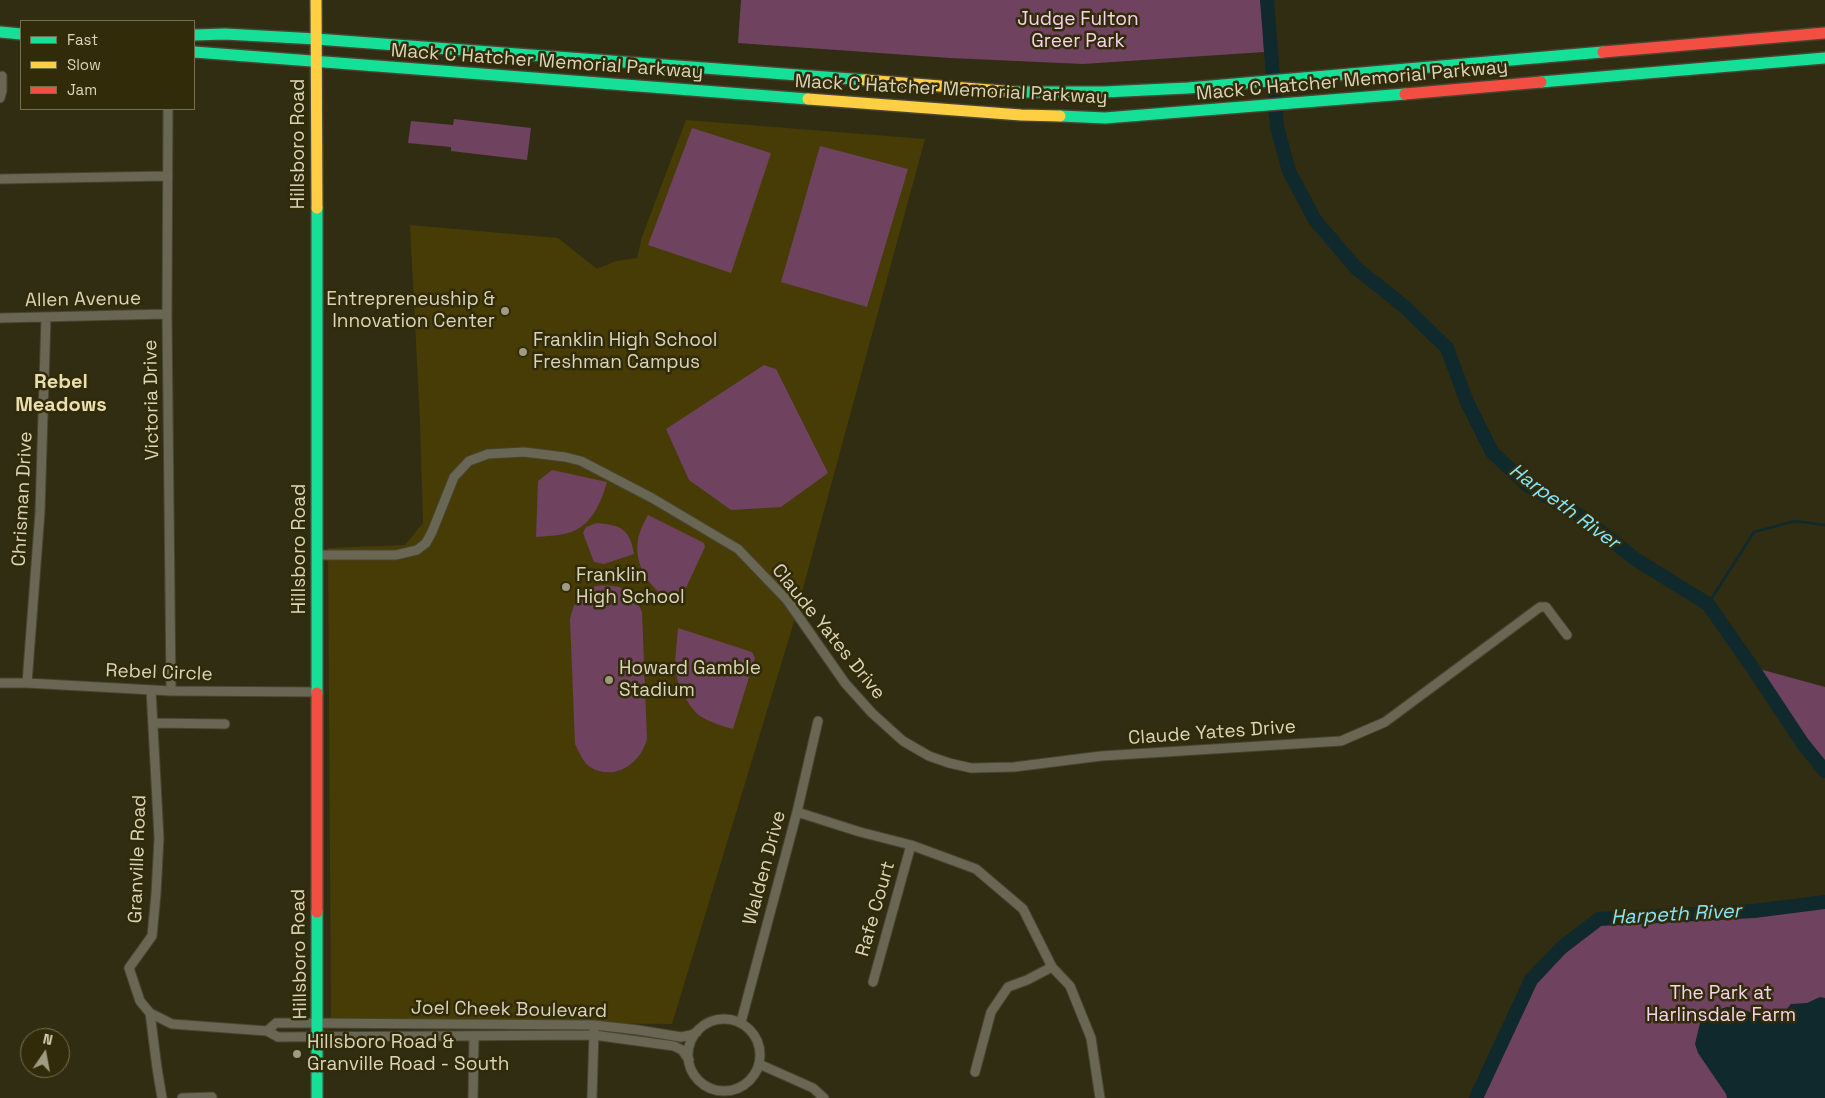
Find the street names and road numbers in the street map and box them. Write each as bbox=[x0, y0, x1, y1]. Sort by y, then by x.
street label: Mack C Hatcher Memorial Parkway bbox=[390, 40, 704, 84]
street label: Mack C Hatcher Memorial Parkway bbox=[1195, 56, 1509, 106]
street label: Mack C Hatcher Memorial Parkway bbox=[794, 70, 1108, 110]
street label: Hillsboro Road bbox=[288, 79, 310, 209]
street label: Allen Avenue bbox=[25, 288, 141, 312]
street label: Victoria Drive bbox=[140, 339, 164, 461]
street label: Chrisman Drive bbox=[8, 431, 38, 567]
street label: Hillsboro Road bbox=[289, 484, 311, 614]
street label: Claude Yates Drive bbox=[766, 560, 890, 704]
street label: Rebel Circle bbox=[105, 660, 213, 686]
street label: Claude Yates Drive bbox=[1127, 716, 1297, 750]
street label: Granville Road bbox=[124, 794, 152, 924]
street label: Walden Drive bbox=[739, 808, 791, 928]
street label: Rafe Court bbox=[852, 859, 900, 959]
street label: Hillsboro Road bbox=[287, 889, 313, 1019]
street label: Joel Cheek Boulevard bbox=[411, 997, 607, 1023]

